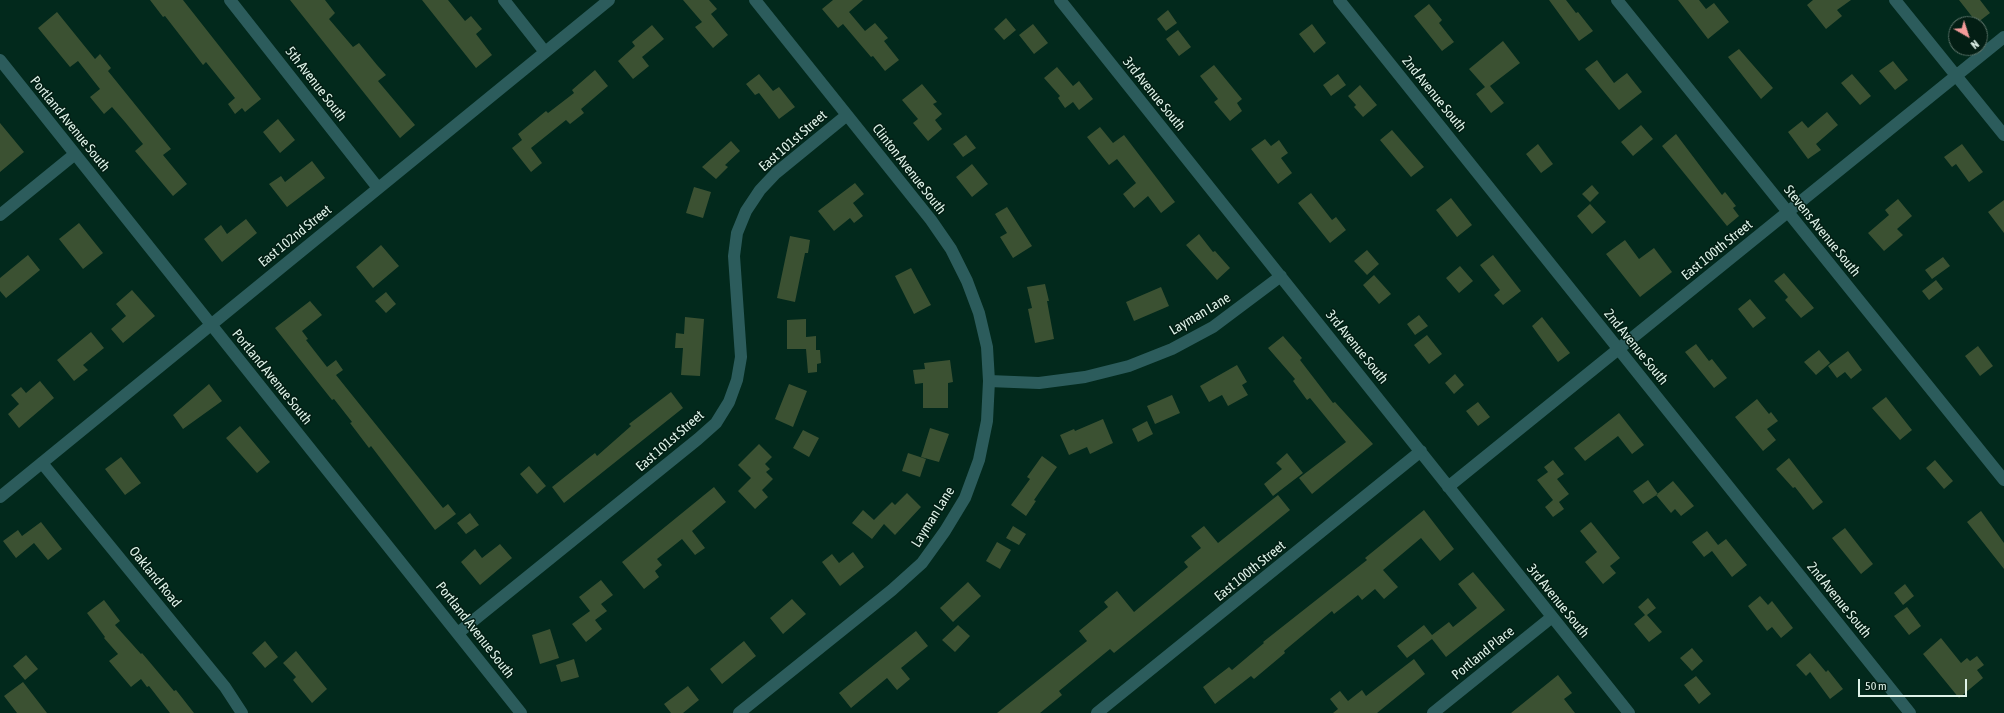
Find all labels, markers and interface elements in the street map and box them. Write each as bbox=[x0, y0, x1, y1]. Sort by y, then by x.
north arrow bbox=[1948, 16, 1988, 56]
text: N bbox=[1969, 38, 1981, 51]
street label: 5th Avenue South bbox=[282, 43, 350, 125]
street label: 2nd Avenue South bbox=[1398, 53, 1470, 135]
street label: 3rd Avenue South bbox=[1119, 54, 1189, 134]
street label: Portland Avenue South bbox=[26, 73, 114, 175]
street label: East 101st Street bbox=[756, 107, 830, 175]
street label: Clinton Avenue South bbox=[869, 121, 949, 217]
street label: Stevens Avenue South bbox=[1780, 182, 1864, 280]
street label: East 102nd Street bbox=[255, 201, 335, 271]
street label: East 100th Street bbox=[1678, 216, 1756, 284]
street label: Layman Lane bbox=[1167, 289, 1233, 339]
street label: 2nd Avenue South bbox=[1600, 306, 1672, 388]
street label: 3rd Avenue South bbox=[1322, 307, 1392, 387]
street label: Portland Avenue South bbox=[228, 326, 316, 428]
street label: East 101st Street bbox=[633, 407, 707, 475]
street label: Layman Lane bbox=[908, 484, 958, 550]
street label: East 100th Street bbox=[1211, 537, 1289, 605]
street label: Oakland Road bbox=[125, 543, 185, 611]
street label: 2nd Avenue South bbox=[1803, 559, 1875, 641]
street label: 3rd Avenue South bbox=[1523, 561, 1593, 641]
street label: Portland Avenue South bbox=[432, 578, 518, 682]
street label: Portland Place bbox=[1448, 623, 1518, 683]
scale bar bbox=[1860, 671, 1969, 697]
text: 50 m bbox=[1865, 679, 1887, 693]

